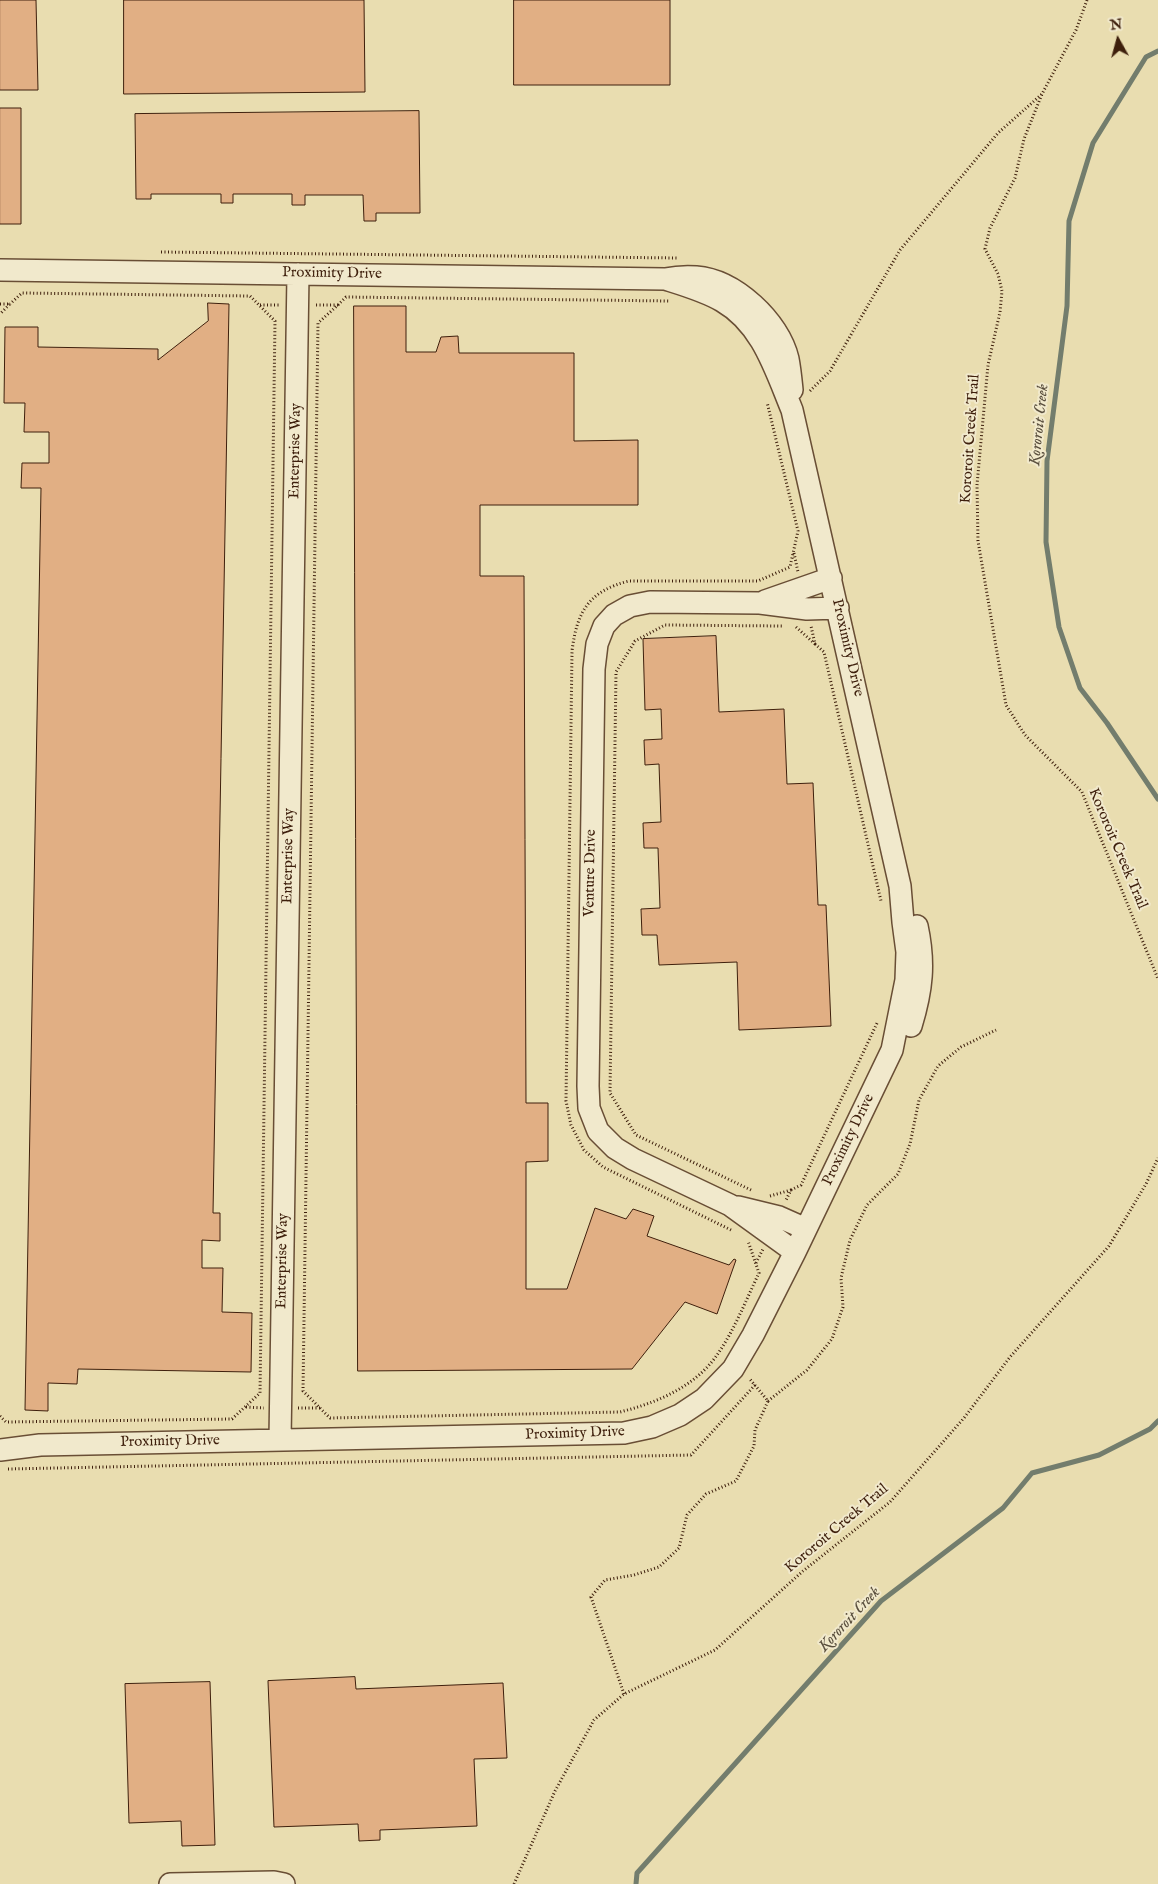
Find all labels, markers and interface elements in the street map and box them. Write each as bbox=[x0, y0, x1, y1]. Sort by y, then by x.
north arrow bbox=[1093, 15, 1143, 65]
text: N bbox=[1109, 15, 1123, 35]
street label: Proximity Drive bbox=[282, 264, 382, 284]
street label: Kororoit Creek Trail bbox=[958, 374, 984, 504]
water label: Kororoit Creek bbox=[1026, 383, 1054, 467]
street label: Enterprise Way bbox=[286, 403, 306, 499]
street label: Proximity Drive bbox=[827, 597, 867, 699]
street label: Kororoit Creek Trail bbox=[1083, 786, 1151, 912]
street label: Enterprise Way bbox=[279, 808, 299, 904]
street label: Venture Drive bbox=[581, 829, 601, 917]
street label: Proximity Drive bbox=[819, 1091, 879, 1189]
street label: Enterprise Way bbox=[273, 1213, 293, 1309]
street label: Proximity Drive bbox=[525, 1423, 625, 1445]
street label: Proximity Drive bbox=[120, 1432, 220, 1452]
street label: Kororoit Creek Trail bbox=[782, 1481, 892, 1577]
water label: Kororoit Creek bbox=[815, 1584, 885, 1656]

